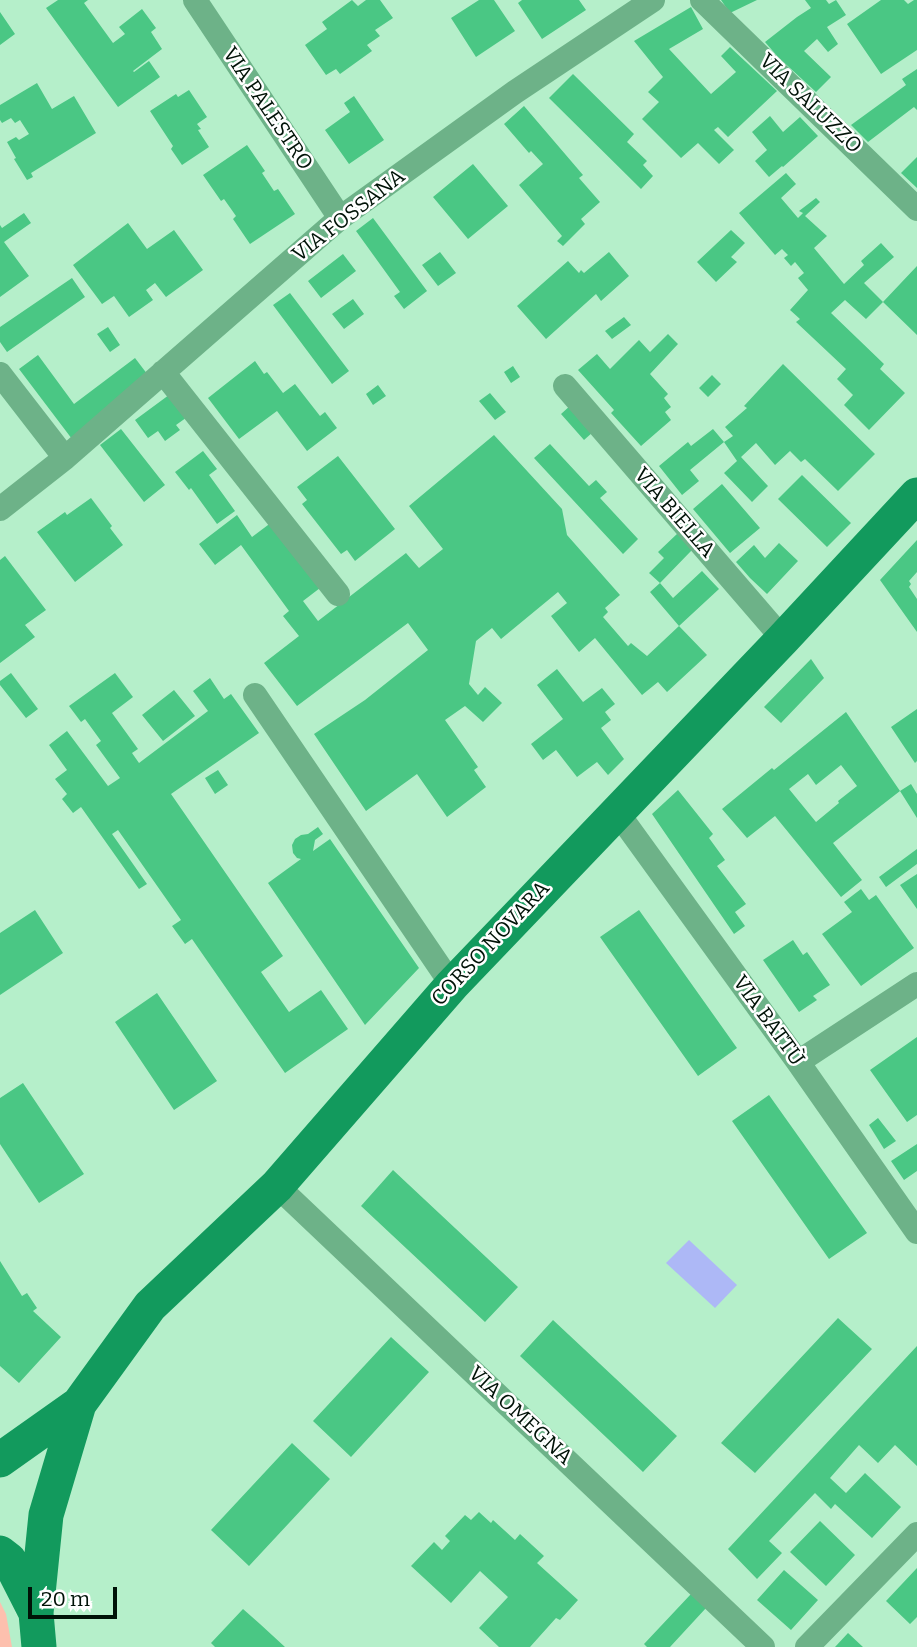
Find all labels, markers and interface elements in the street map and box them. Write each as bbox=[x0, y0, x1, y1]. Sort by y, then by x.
street label: VIA PALESTRO bbox=[217, 43, 317, 175]
street label: VIA SALUZZO bbox=[753, 49, 867, 159]
street label: VIA FOSSANA bbox=[288, 164, 410, 268]
street label: VIA BIELLA bbox=[628, 463, 720, 563]
street label: CORSO NOVARA bbox=[427, 876, 555, 1012]
street label: VIA BATTÙ bbox=[727, 971, 809, 1071]
street label: VIA OMEGNA bbox=[463, 1361, 577, 1471]
scale bar bbox=[32, 1574, 121, 1618]
text: 20 m bbox=[41, 1586, 90, 1612]

